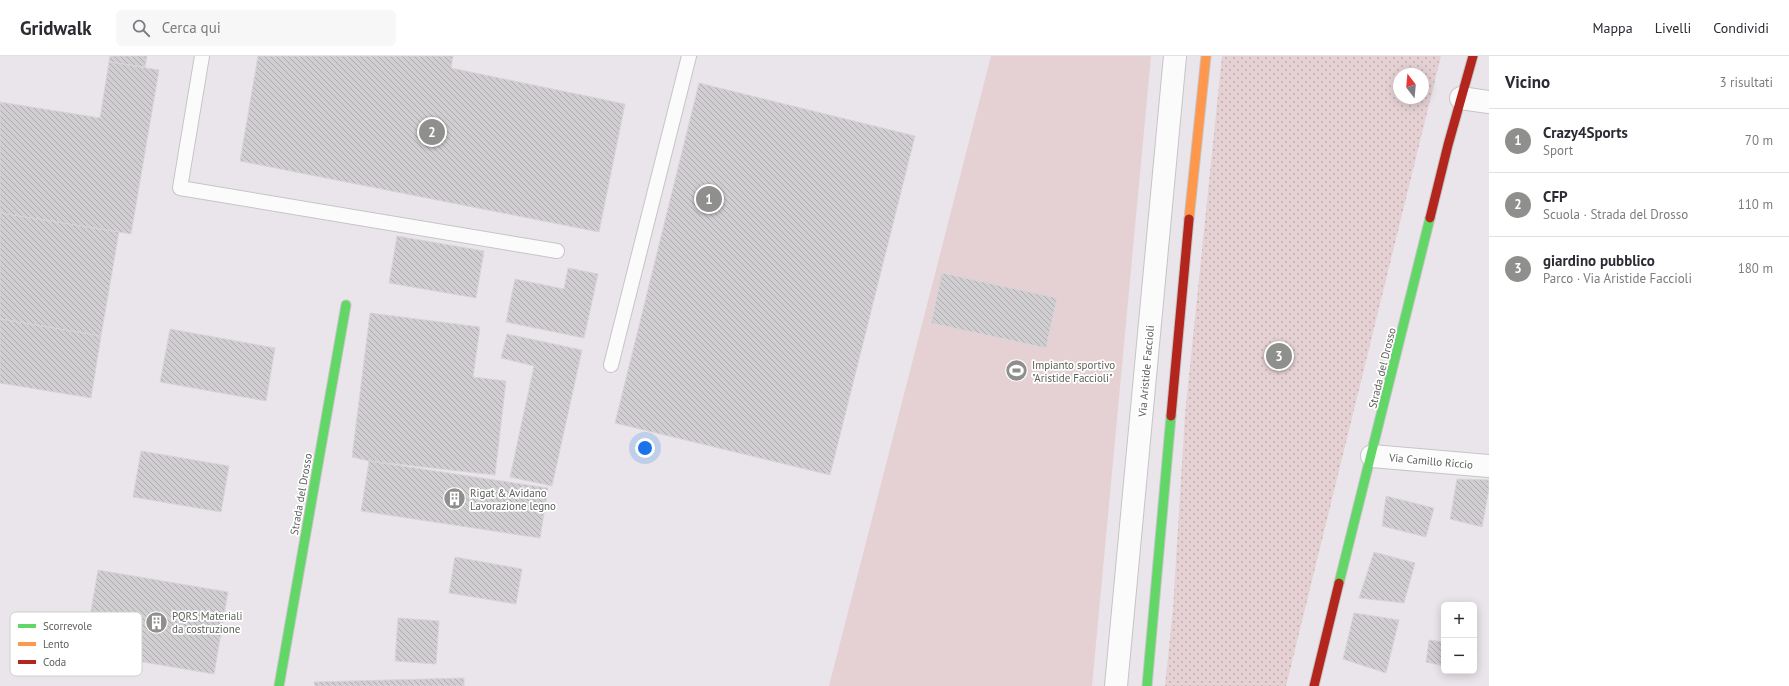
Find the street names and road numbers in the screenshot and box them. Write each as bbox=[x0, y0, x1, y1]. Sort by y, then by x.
street label: Via Aristide Faccioli bbox=[1135, 325, 1157, 418]
street label: Strada del Drosso bbox=[1365, 326, 1399, 410]
street label: Via Camillo Riccio bbox=[1387, 450, 1474, 472]
street label: Strada del Drosso bbox=[287, 452, 315, 536]

